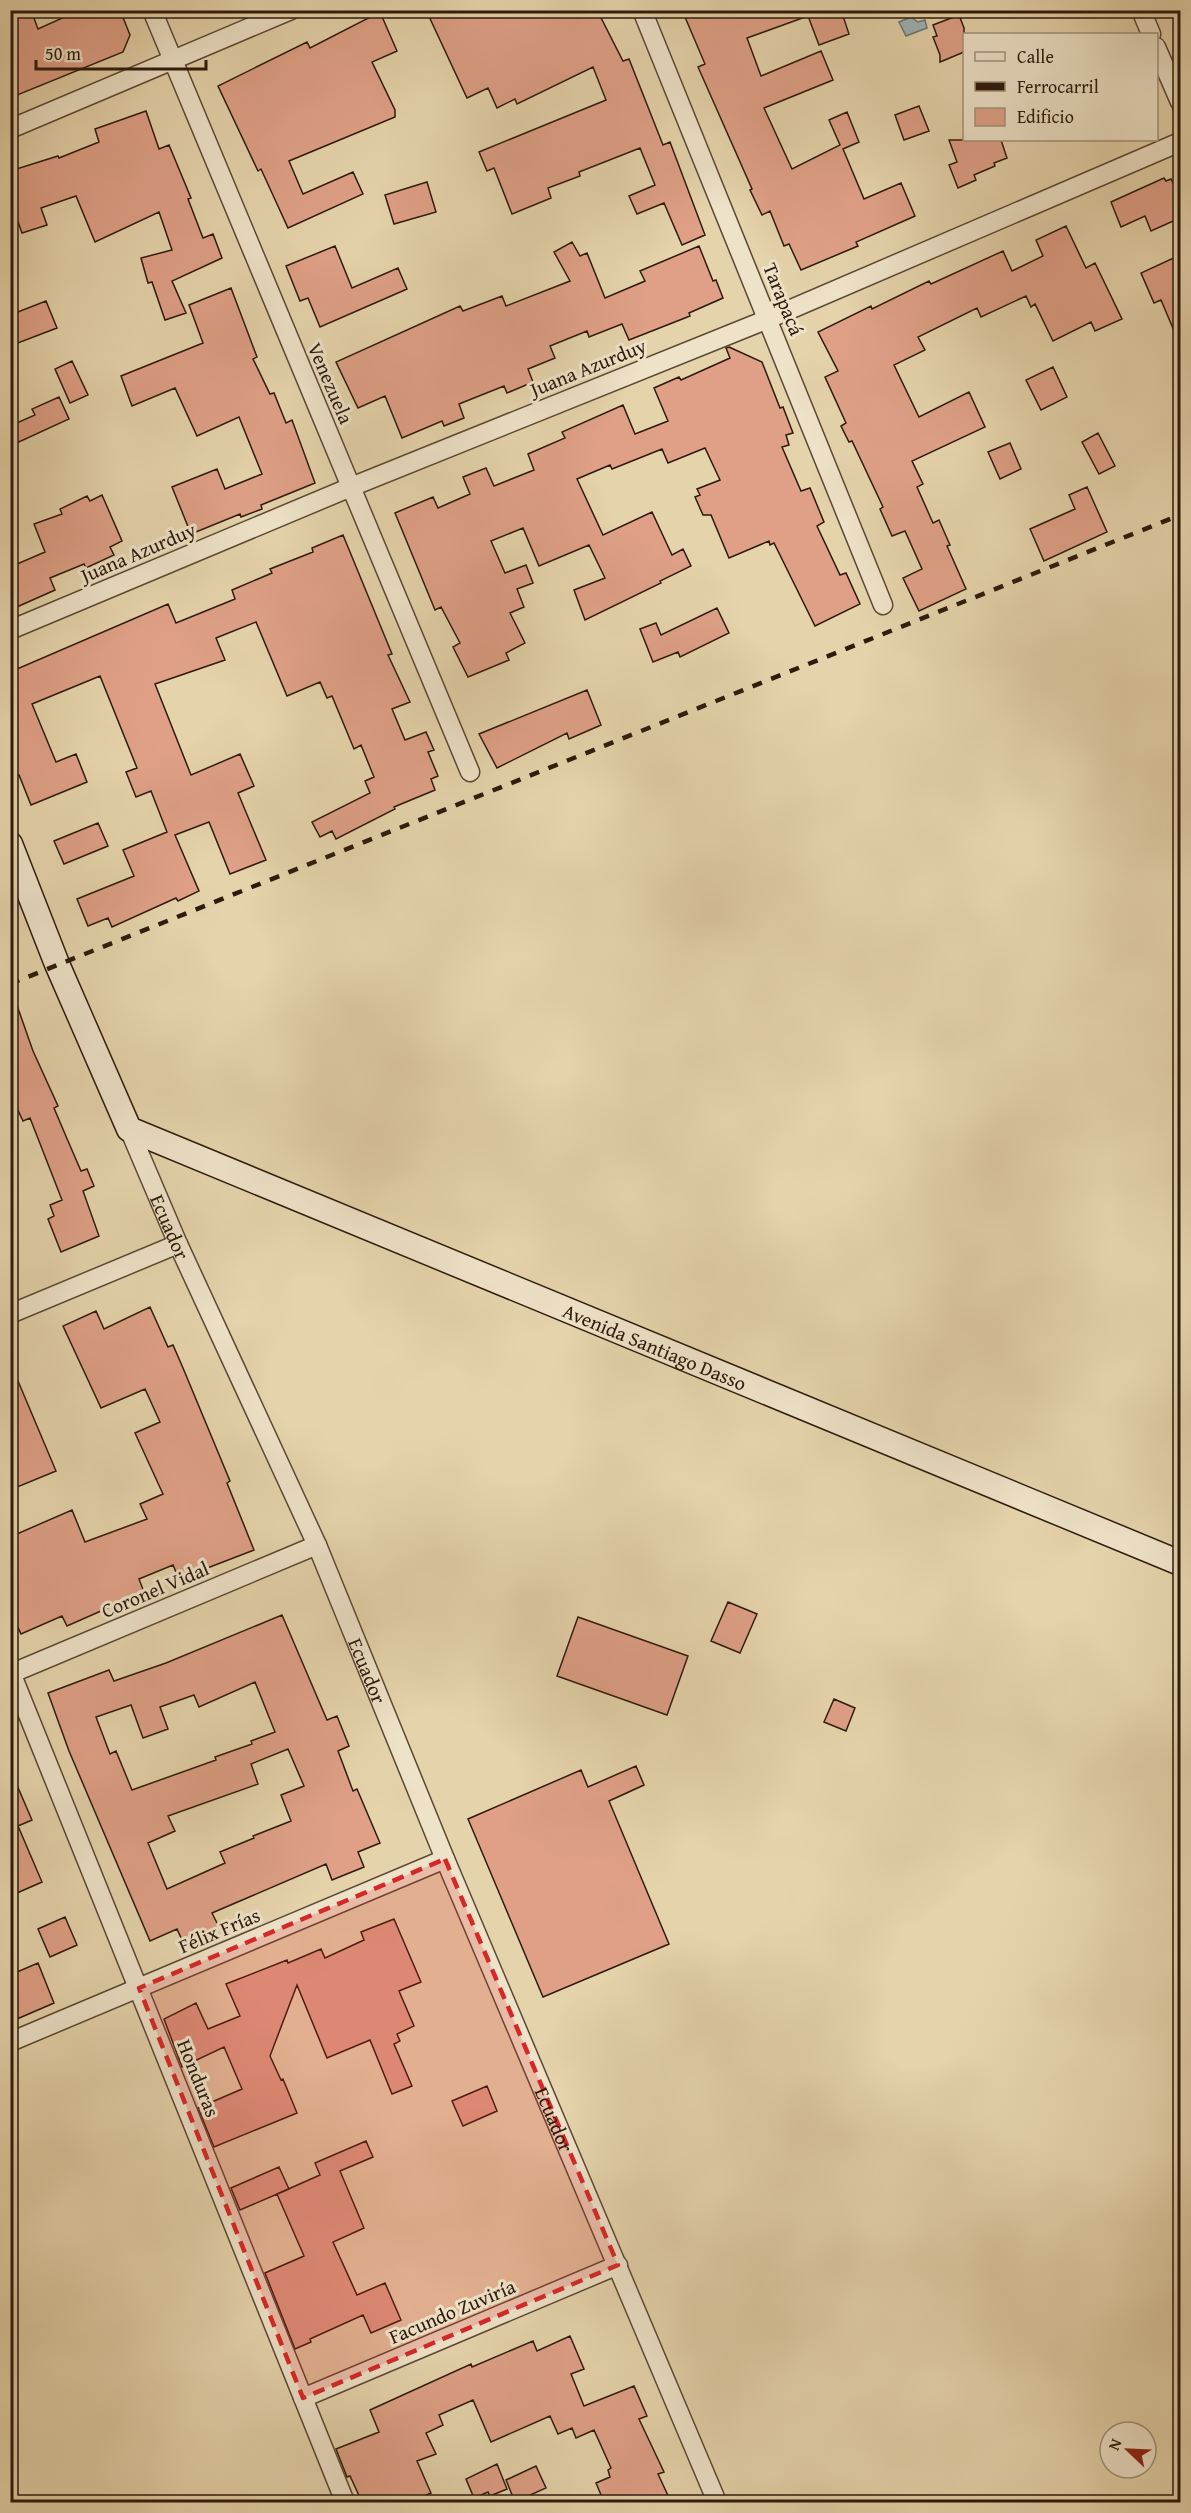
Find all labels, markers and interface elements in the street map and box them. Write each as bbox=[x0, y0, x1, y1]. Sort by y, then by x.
scale bar bbox=[36, 33, 206, 71]
legend bbox=[963, 33, 1158, 141]
text: 50 m bbox=[45, 40, 81, 67]
text: Calle bbox=[1017, 43, 1054, 70]
text: Ferrocarril bbox=[1017, 73, 1099, 100]
text: Edificio bbox=[1017, 103, 1074, 130]
street label: Tarapacá bbox=[756, 258, 812, 340]
street label: Juana Azurduy bbox=[523, 331, 650, 405]
street label: Venezuela bbox=[301, 338, 361, 429]
street label: Juana Azurduy bbox=[73, 515, 200, 591]
street label: Ecuador bbox=[144, 1189, 198, 1264]
street label: Avenida Santiago Dasso bbox=[559, 1295, 751, 1397]
street label: Coronel Vidal bbox=[97, 1553, 214, 1625]
street label: Ecuador bbox=[342, 1633, 394, 1708]
street label: Félix Frías bbox=[174, 1900, 264, 1960]
street label: Honduras bbox=[170, 2035, 228, 2121]
street label: Ecuador bbox=[528, 2082, 582, 2156]
street label: Facundo Zuviría bbox=[384, 2271, 520, 2351]
north arrow bbox=[1098, 2420, 1158, 2480]
text: N bbox=[1101, 2434, 1127, 2454]

